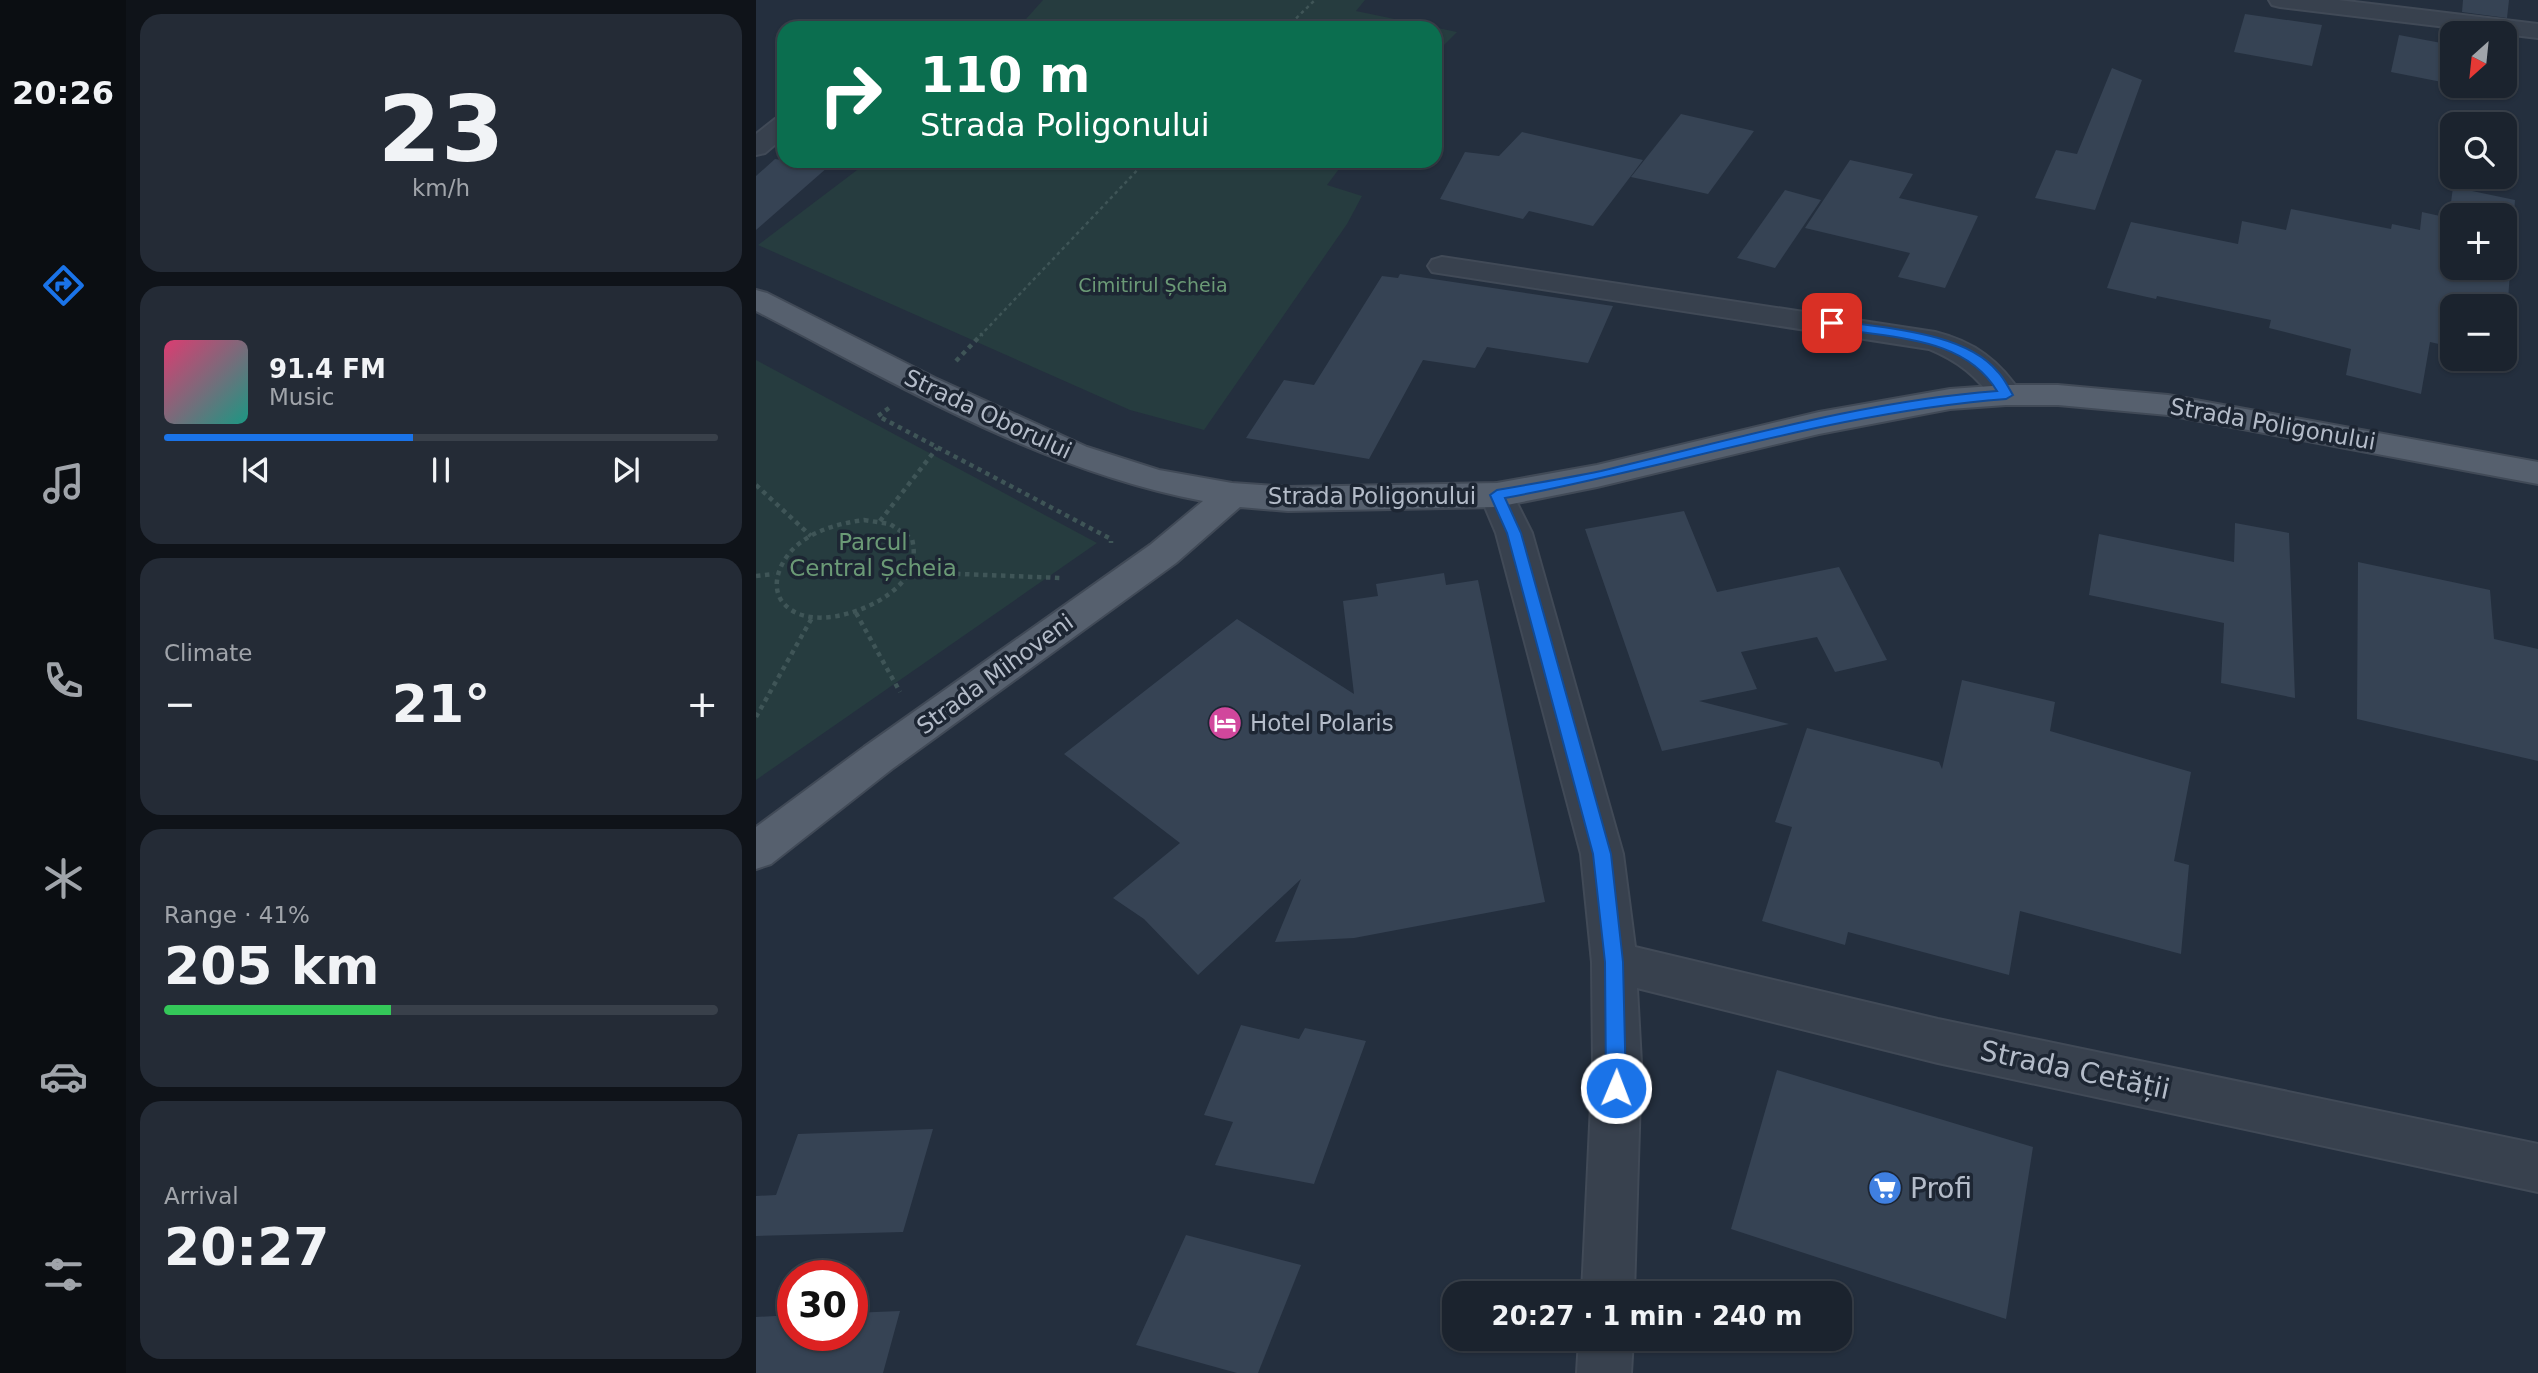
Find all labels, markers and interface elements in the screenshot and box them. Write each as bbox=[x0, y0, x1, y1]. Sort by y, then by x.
north arrow bbox=[2440, 21, 2516, 98]
map controls bbox=[2440, 21, 2517, 371]
text: 110 m bbox=[920, 47, 1090, 104]
icon: right bbox=[805, 49, 896, 140]
text: 20:26 bbox=[12, 74, 114, 112]
text: 23 bbox=[378, 77, 504, 182]
text: Strada Poligonului bbox=[920, 106, 1210, 144]
button: search bbox=[2440, 112, 2517, 189]
text: km/h bbox=[412, 175, 470, 201]
button: + bbox=[2440, 203, 2517, 280]
icon: directions bbox=[39, 261, 88, 310]
park label: Cimitirul Șcheia bbox=[1078, 274, 1228, 297]
pin bbox=[1802, 293, 1862, 353]
button: − bbox=[2440, 294, 2517, 371]
icon: arrive bbox=[1813, 304, 1851, 342]
text: 91.4 FM bbox=[269, 354, 386, 384]
street label: Strada Oborului bbox=[900, 364, 1076, 464]
text: Music bbox=[269, 384, 334, 410]
street label: Strada Poligonului bbox=[2168, 393, 2378, 455]
icon: previous bbox=[237, 451, 275, 489]
icon: pause bbox=[422, 451, 460, 489]
icon: next bbox=[607, 451, 645, 489]
icon: music bbox=[39, 459, 88, 508]
street label: Strada Poligonului bbox=[1268, 483, 1476, 509]
park label: Parcul Central Șcheia bbox=[789, 529, 957, 581]
street label: Strada Mihoveni bbox=[912, 609, 1078, 739]
text: Climate bbox=[164, 640, 253, 666]
icon: phone bbox=[39, 656, 88, 705]
text: 21° bbox=[392, 674, 490, 734]
text: − bbox=[164, 682, 196, 726]
text: + bbox=[686, 682, 718, 726]
hotel icon: Hotel Polaris bbox=[1206, 704, 1244, 742]
place label: Hotel Polaris bbox=[1250, 710, 1394, 736]
icon: climate bbox=[39, 854, 88, 903]
text: Range · 41% bbox=[164, 902, 310, 928]
text: 205 km bbox=[164, 936, 379, 996]
street label: Strada Cetății bbox=[1977, 1034, 2173, 1106]
position arrow bbox=[1579, 1051, 1653, 1125]
icon: car bbox=[39, 1052, 88, 1101]
supermarket icon: Profi bbox=[1866, 1169, 1904, 1207]
place label: Profi bbox=[1910, 1172, 1972, 1205]
text: Arrival bbox=[164, 1183, 239, 1209]
text: 20:27 bbox=[164, 1217, 330, 1277]
icon: filters bbox=[39, 1250, 88, 1299]
speed limit sign: 30 bbox=[777, 1260, 868, 1351]
text: 20:27 · 1 min · 240 m bbox=[1492, 1301, 1802, 1331]

